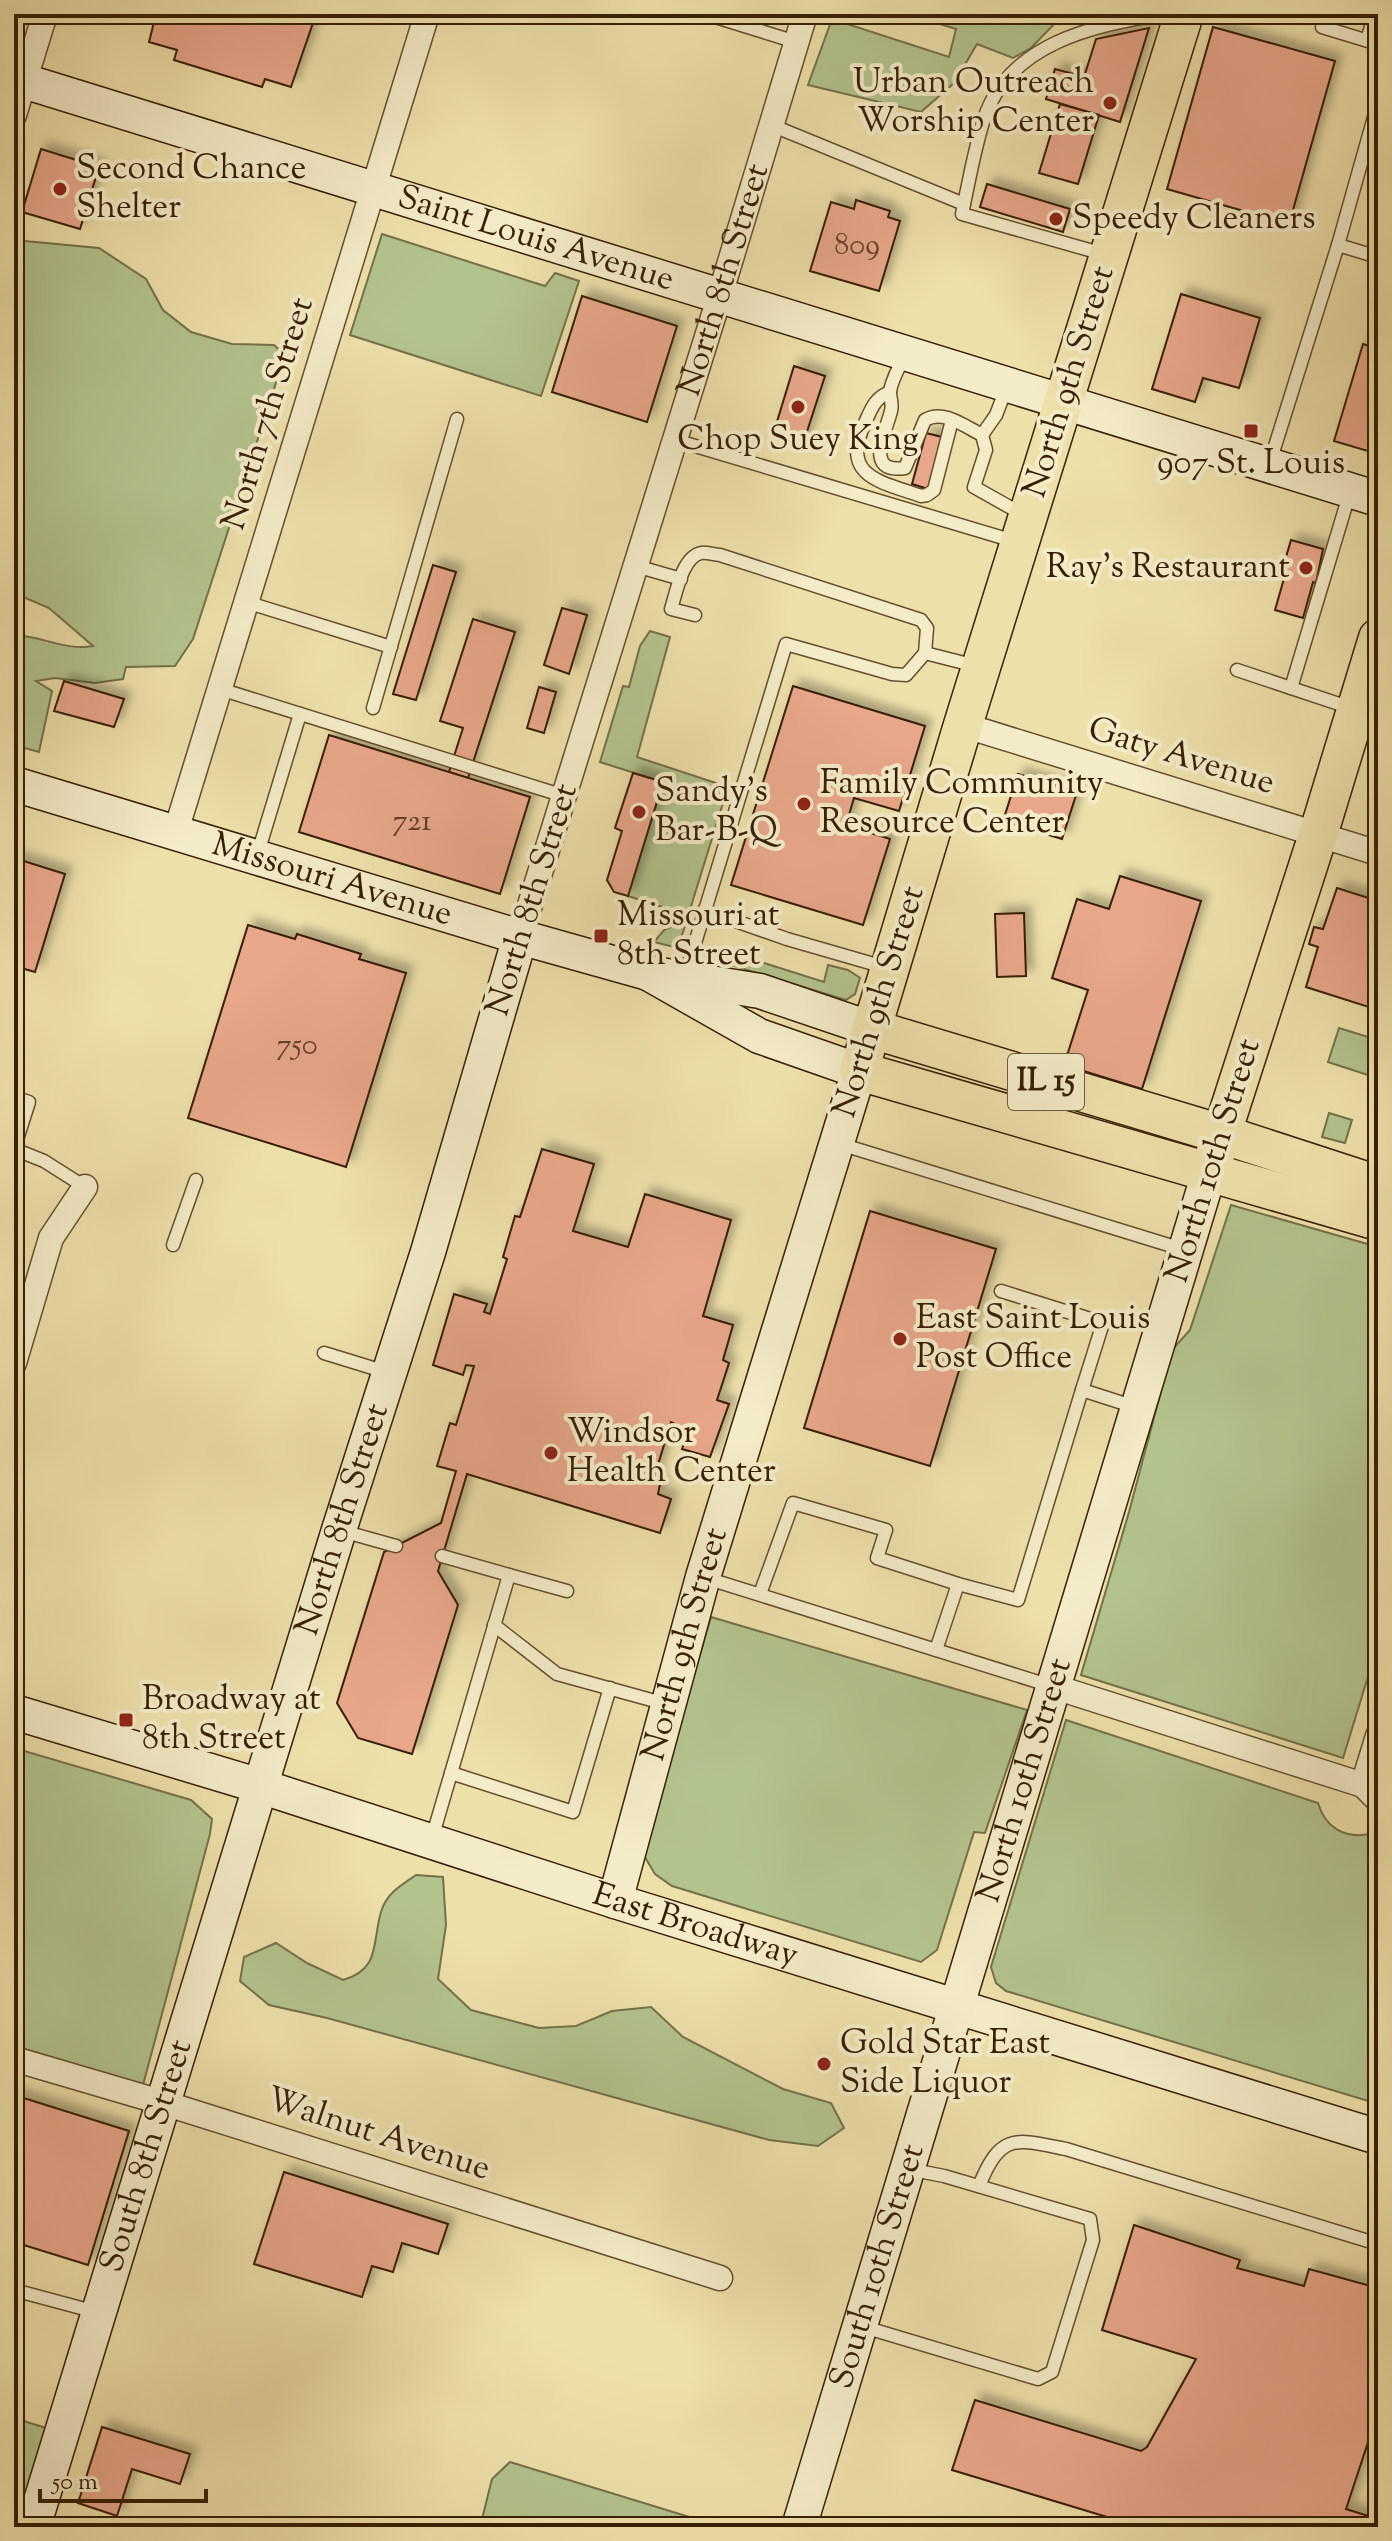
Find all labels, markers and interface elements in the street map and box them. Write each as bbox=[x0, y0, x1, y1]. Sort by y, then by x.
place label: Urban Outreach Worship Center bbox=[853, 59, 1094, 147]
marker: Urban Outreach Worship Center bbox=[1101, 94, 1119, 112]
place label: Second Chance Shelter bbox=[76, 145, 306, 233]
street label: North 8th Street bbox=[665, 158, 783, 402]
street label: Saint Louis Avenue bbox=[391, 173, 680, 305]
marker: Second Chance Shelter bbox=[51, 180, 69, 198]
place label: Speedy Cleaners bbox=[1072, 195, 1316, 244]
marker: Speedy Cleaners bbox=[1047, 210, 1065, 228]
house number: 809 bbox=[834, 225, 880, 268]
street label: North 9th Street bbox=[1012, 260, 1129, 504]
street label: North 7th Street bbox=[210, 291, 328, 536]
marker: Chop Suey King bbox=[789, 398, 807, 416]
place label: Chop Suey King bbox=[677, 416, 919, 465]
marker: 907 St. Louis bbox=[1242, 422, 1260, 440]
place label: 907 St. Louis bbox=[1157, 440, 1345, 489]
place label: Ray's Restaurant bbox=[1046, 544, 1290, 593]
marker: Ray's Restaurant bbox=[1297, 559, 1315, 577]
street label: Gaty Avenue bbox=[1082, 705, 1280, 809]
place label: Family Community Resource Center bbox=[820, 760, 1104, 848]
place label: Sandy's Bar-B-Q bbox=[655, 768, 781, 856]
street label: North 8th Street bbox=[474, 778, 592, 1022]
marker: Family Community Resource Center bbox=[795, 795, 813, 813]
house number: 721 bbox=[393, 801, 431, 844]
marker: Sandy's Bar-B-Q bbox=[630, 803, 648, 821]
street label: Missouri Avenue bbox=[205, 821, 458, 940]
street label: North 9th Street bbox=[822, 880, 939, 1124]
place label: Missouri at 8th Street bbox=[617, 892, 780, 980]
marker: Missouri at 8th Street bbox=[592, 927, 610, 945]
house number: 750 bbox=[276, 1025, 318, 1068]
street label: North 10th Street bbox=[1154, 1033, 1274, 1289]
road number: IL 15 bbox=[1008, 1054, 1084, 1110]
place label: East Saint Louis Post Office bbox=[916, 1295, 1150, 1383]
marker: East Saint Louis Post Office bbox=[891, 1330, 909, 1348]
street label: North 8th Street bbox=[284, 1397, 403, 1642]
place label: Windsor Health Center bbox=[567, 1409, 776, 1497]
marker: Windsor Health Center bbox=[542, 1444, 560, 1462]
street label: North 9th Street bbox=[630, 1521, 741, 1766]
street label: North 10th Street bbox=[965, 1652, 1085, 1908]
place label: Broadway at 8th Street bbox=[142, 1676, 321, 1764]
marker: Broadway at 8th Street bbox=[117, 1711, 135, 1729]
street label: East Broadway bbox=[586, 1871, 804, 1981]
place label: Gold Star East Side Liquor bbox=[840, 2020, 1050, 2108]
street label: South 8th Street bbox=[88, 2033, 206, 2278]
marker: Gold Star East Side Liquor bbox=[815, 2055, 833, 2073]
street label: Walnut Avenue bbox=[260, 2076, 496, 2194]
street label: South 10th Street bbox=[818, 2138, 938, 2395]
scale bar bbox=[40, 2453, 206, 2503]
text: 50 m bbox=[50, 2466, 98, 2500]

